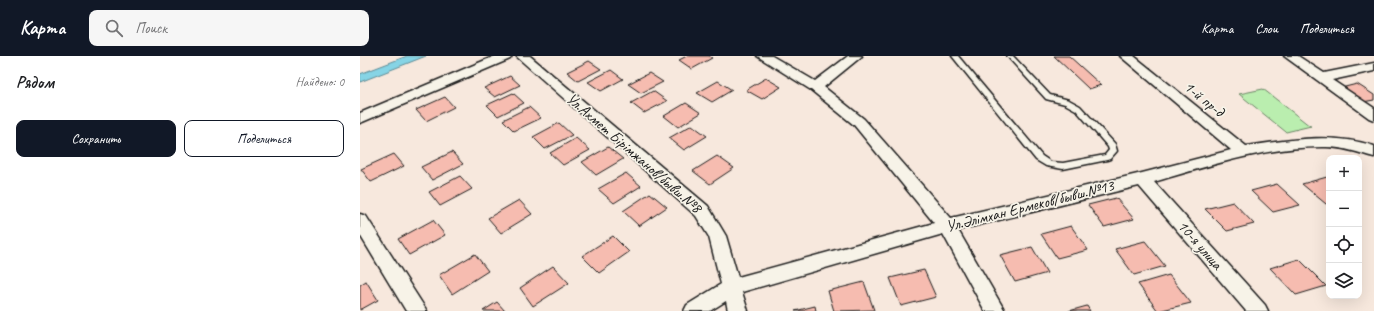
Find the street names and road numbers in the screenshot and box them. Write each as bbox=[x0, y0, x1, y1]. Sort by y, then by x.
street label: 1-й пр-д bbox=[1180, 77, 1229, 122]
street label: Ул.Ахмет Бірімжанов/бывш.№8 bbox=[562, 89, 707, 219]
street label: Ул.Әлімхан Ермеков/бывш.№13 bbox=[944, 175, 1118, 237]
street label: 10-я улица bbox=[1173, 216, 1228, 275]

